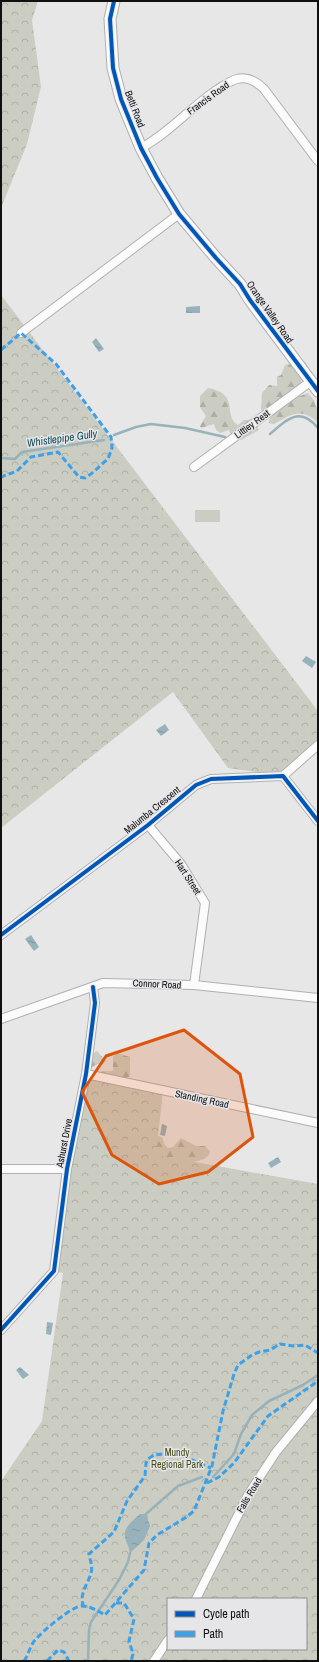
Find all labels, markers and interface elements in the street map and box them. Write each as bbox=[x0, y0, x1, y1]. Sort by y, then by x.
street label: Francis Road bbox=[184, 78, 232, 118]
street label: Betti Road bbox=[122, 89, 148, 129]
street label: Orange Valley Road bbox=[244, 278, 296, 346]
street label: Littley Rest bbox=[232, 406, 273, 441]
water label: Whistlepipe Gully bbox=[26, 426, 98, 450]
street label: Malumba Crescent bbox=[121, 783, 183, 837]
street label: Hart Street bbox=[172, 857, 205, 898]
street label: Connor Road bbox=[132, 976, 182, 992]
street label: Standing Road bbox=[174, 1087, 230, 1111]
street label: Ashurst Drive bbox=[53, 1117, 75, 1170]
park label: Mundy Regional Park bbox=[151, 1446, 204, 1471]
street label: Falls Road bbox=[233, 1475, 265, 1515]
legend bbox=[167, 1598, 307, 1650]
text: Cycle path bbox=[203, 1606, 250, 1622]
text: Path bbox=[203, 1626, 223, 1642]

